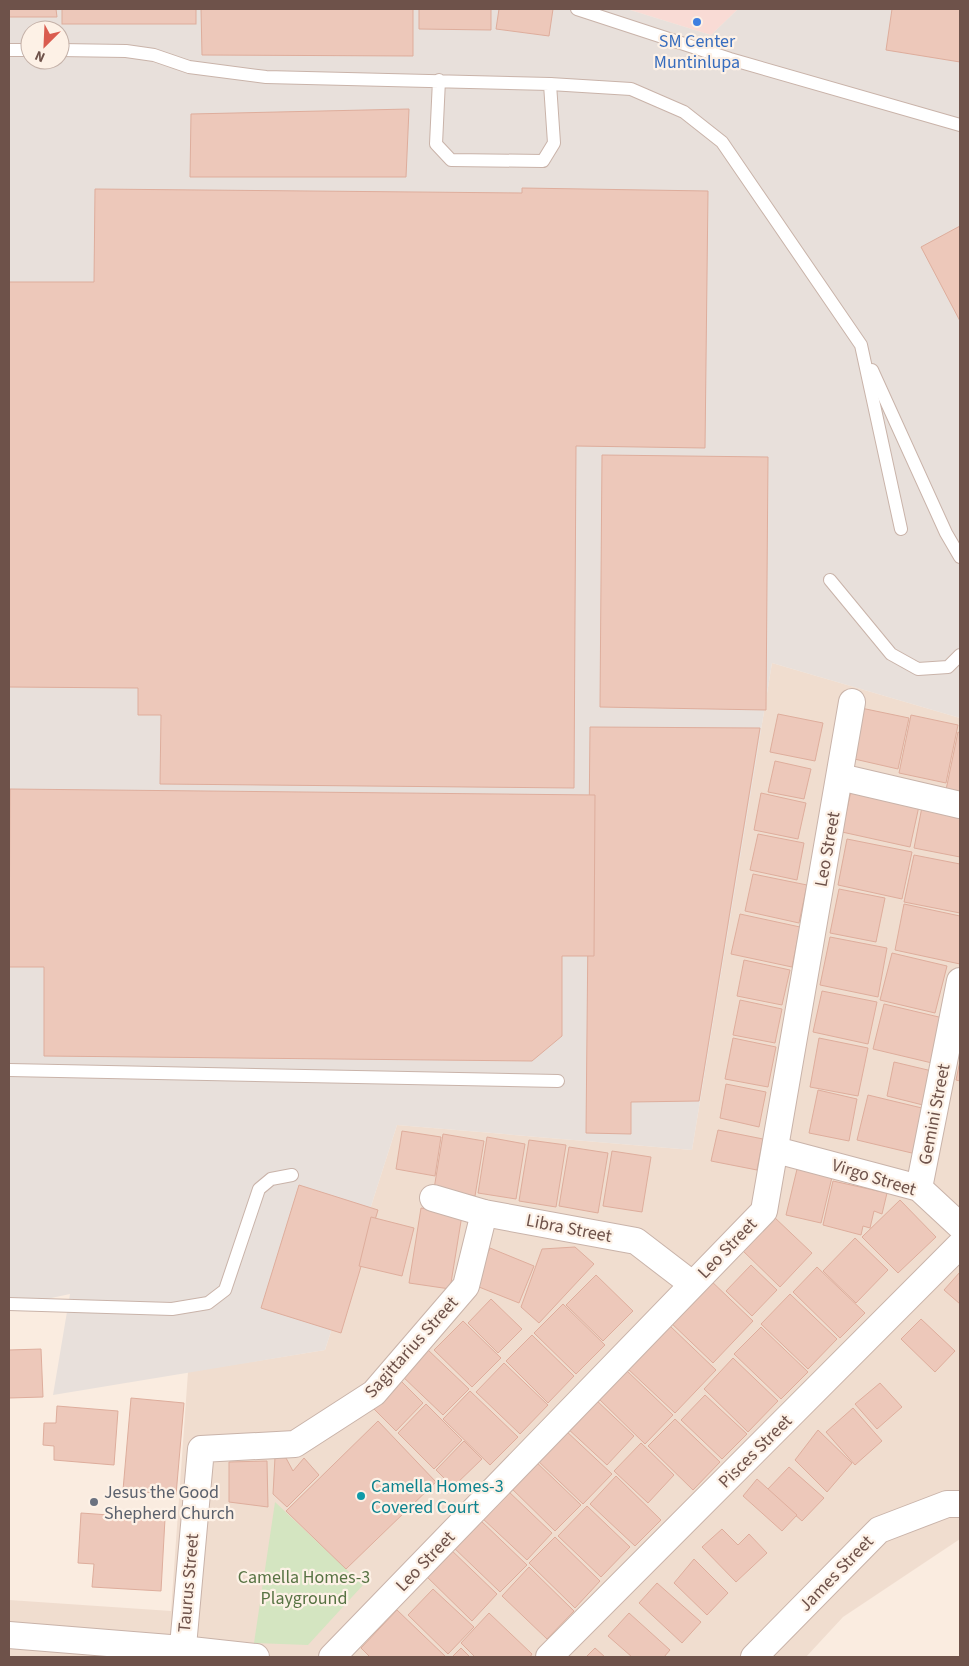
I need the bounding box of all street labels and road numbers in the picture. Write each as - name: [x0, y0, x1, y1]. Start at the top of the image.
- street label: Leo Street: [809, 810, 846, 889]
- street label: Gemini Street: [912, 1061, 957, 1167]
- street label: Virgo Street: [829, 1153, 919, 1202]
- street label: Libra Street: [524, 1208, 614, 1249]
- street label: Leo Street: [692, 1212, 763, 1284]
- street label: Sagittarius Street: [359, 1291, 464, 1404]
- street label: Pisces Street: [713, 1409, 798, 1494]
- street label: Leo Street: [390, 1525, 461, 1597]
- street label: James Street: [793, 1529, 879, 1617]
- street label: Taurus Street: [172, 1532, 205, 1634]

